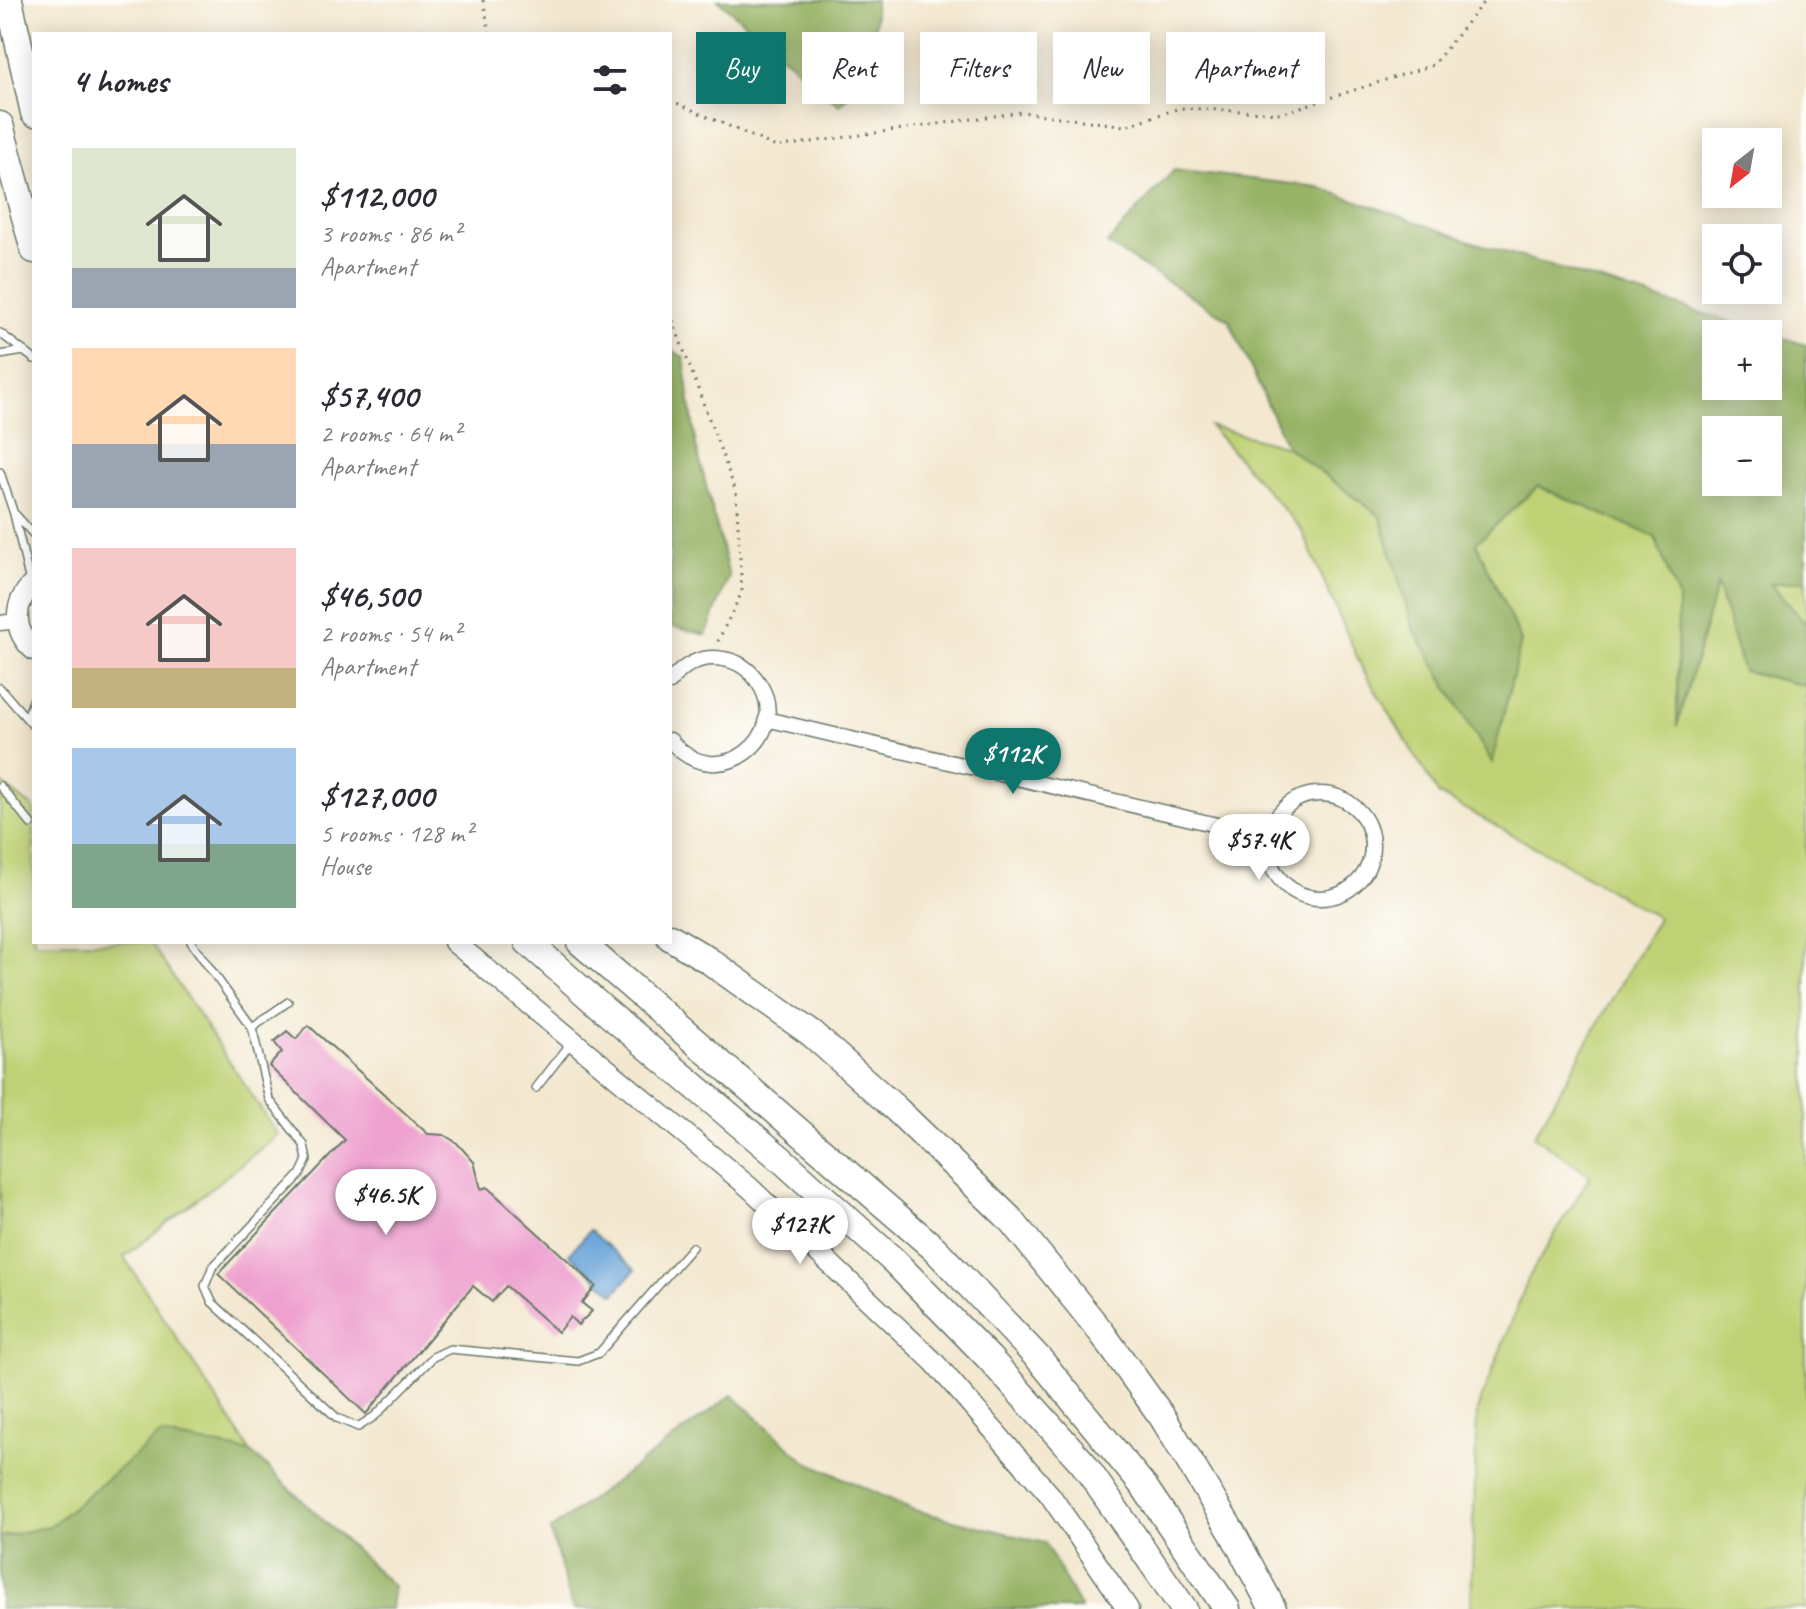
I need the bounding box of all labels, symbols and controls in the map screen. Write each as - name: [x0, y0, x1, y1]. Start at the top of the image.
- chip: Buy: [696, 32, 786, 104]
- chip: Rent: [802, 32, 904, 104]
- chip: Filters: [920, 32, 1037, 104]
- chip: New: [1053, 32, 1150, 104]
- chip: Apartment: [1166, 32, 1325, 104]
- icon: filters: [588, 58, 632, 102]
- text: 4 homes: [72, 59, 168, 102]
- north arrow: [1702, 128, 1782, 208]
- map controls: [1702, 128, 1782, 496]
- text: $112,000: [320, 174, 434, 217]
- icon: home: [136, 180, 232, 276]
- text: 3 rooms · 86 m²: [320, 217, 461, 250]
- button: locate: [1702, 224, 1782, 304]
- text: Apartment: [320, 250, 416, 283]
- button: +: [1702, 320, 1782, 400]
- text: $57,400: [320, 374, 418, 417]
- icon: home: [136, 380, 232, 476]
- button: −: [1702, 416, 1782, 496]
- text: 2 rooms · 64 m²: [320, 417, 461, 450]
- text: Apartment: [320, 450, 416, 483]
- text: $46,500: [320, 574, 419, 617]
- icon: home: [136, 580, 232, 676]
- text: 2 rooms · 54 m²: [320, 617, 461, 650]
- text: Apartment: [320, 650, 416, 683]
- pin: $112K: [957, 728, 1069, 796]
- text: $112K: [983, 737, 1043, 770]
- text: $127,000: [320, 774, 434, 817]
- icon: home: [136, 780, 232, 876]
- pin: $57.4K: [1194, 814, 1324, 882]
- text: 5 rooms · 128 m²: [320, 817, 472, 850]
- text: $57.4K: [1227, 823, 1291, 856]
- text: House: [320, 850, 371, 883]
- pin: $46.5K: [321, 1169, 451, 1237]
- text: $46.5K: [353, 1178, 419, 1211]
- pin: $127K: [744, 1198, 856, 1266]
- text: $127K: [770, 1207, 830, 1240]

